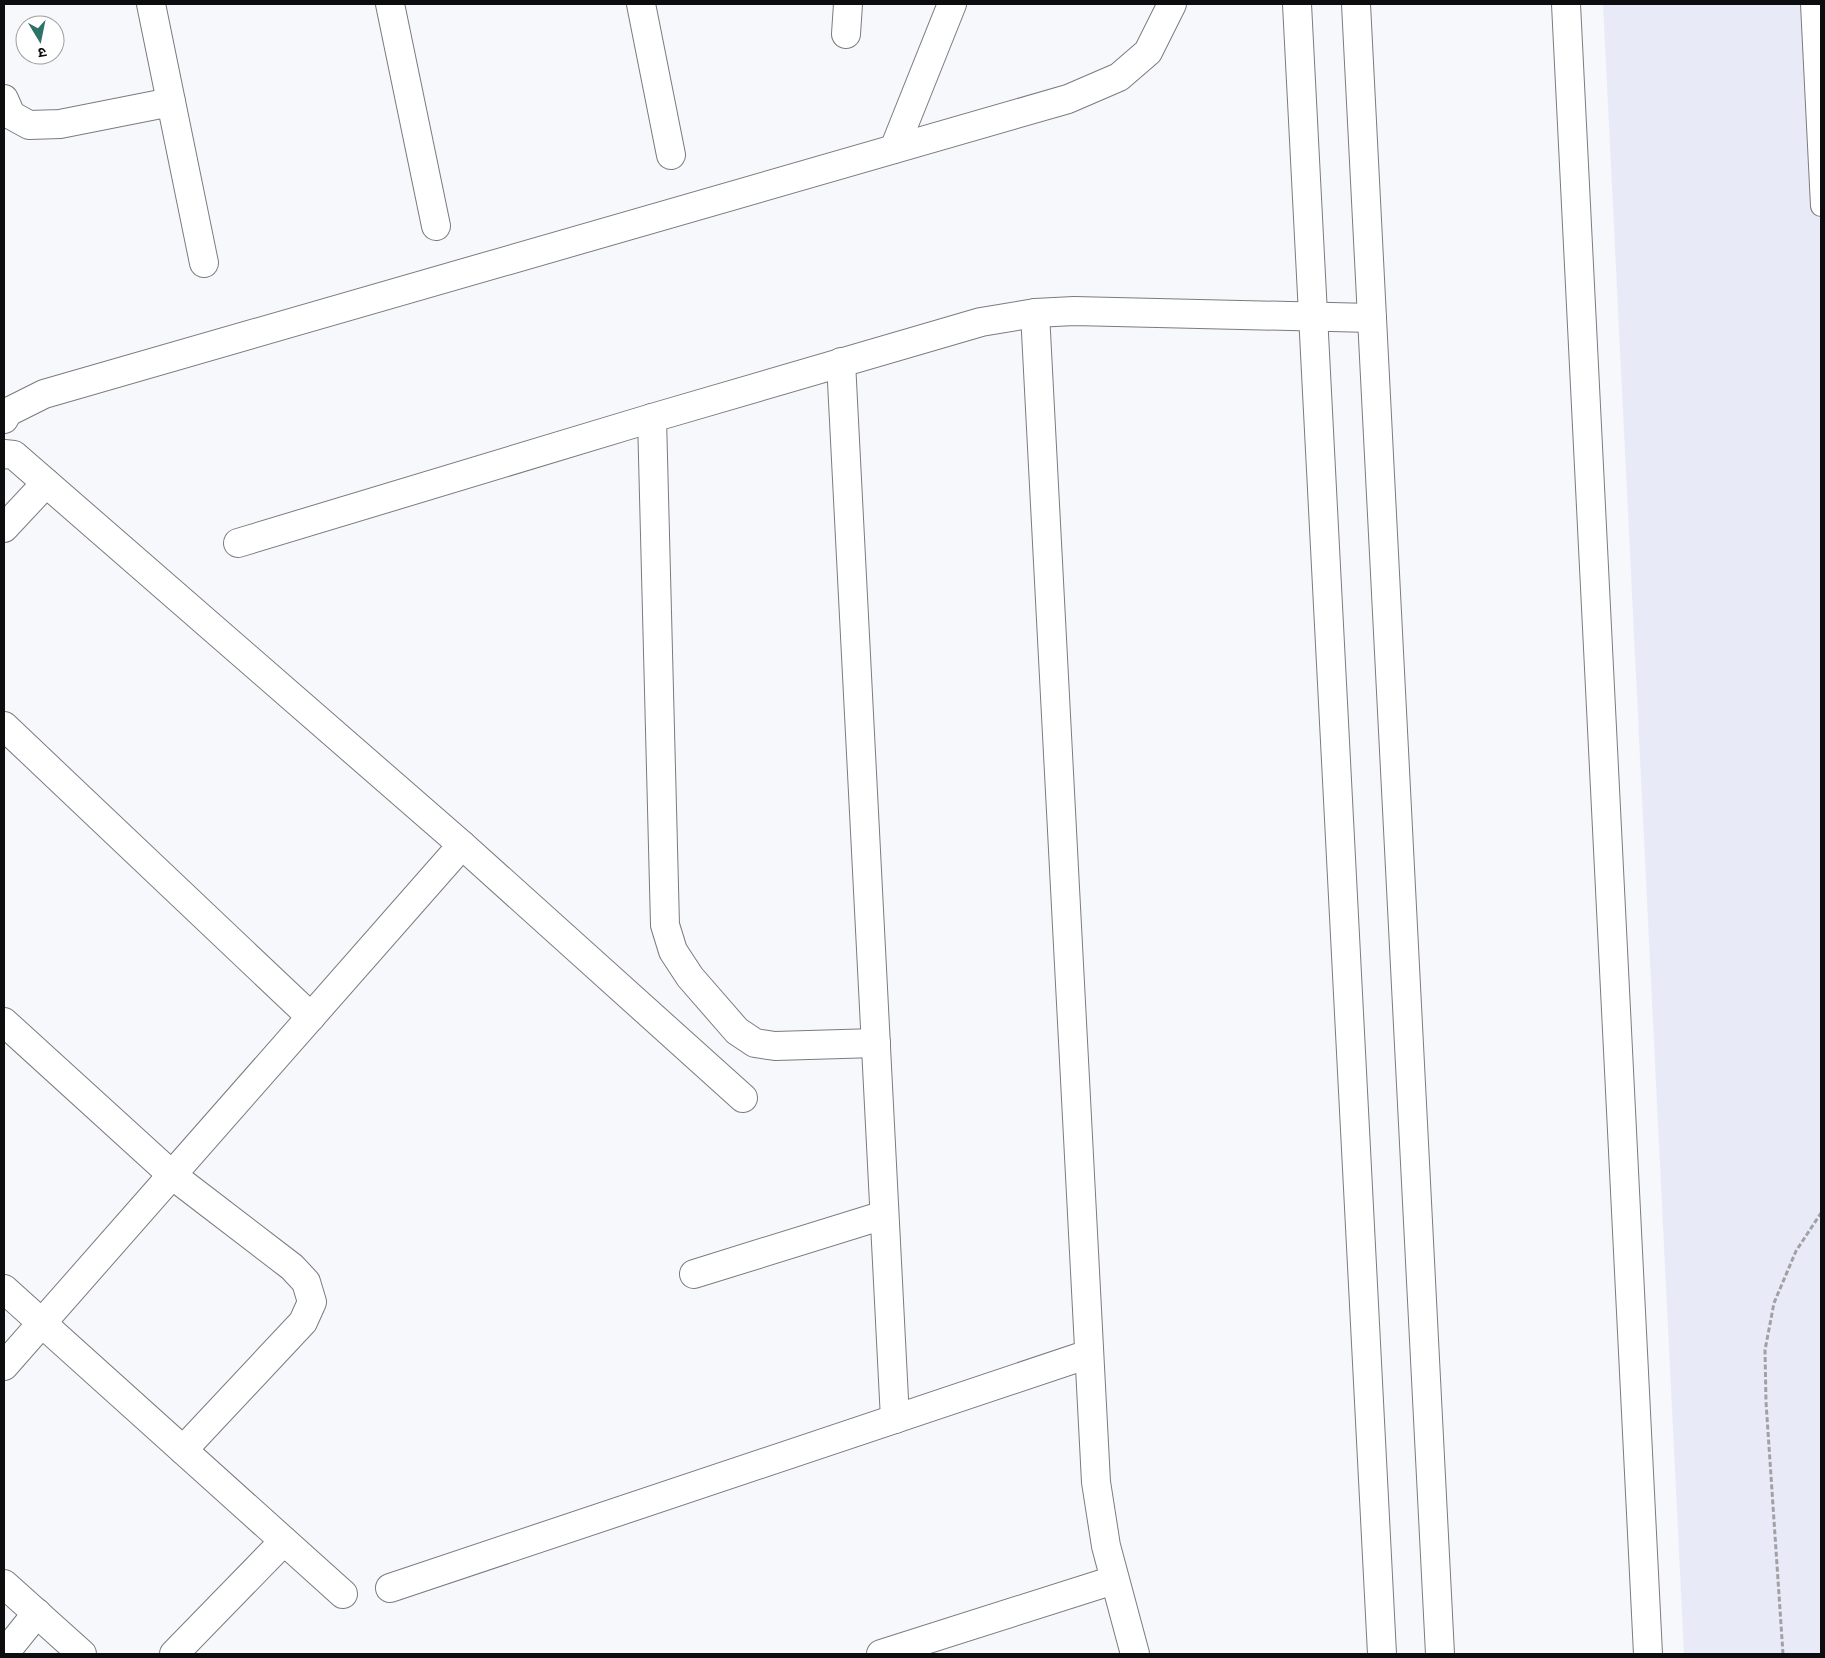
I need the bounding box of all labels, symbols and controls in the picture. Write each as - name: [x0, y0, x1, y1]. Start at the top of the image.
- north arrow: [15, 15, 65, 65]
- text: उ: [36, 44, 48, 63]

